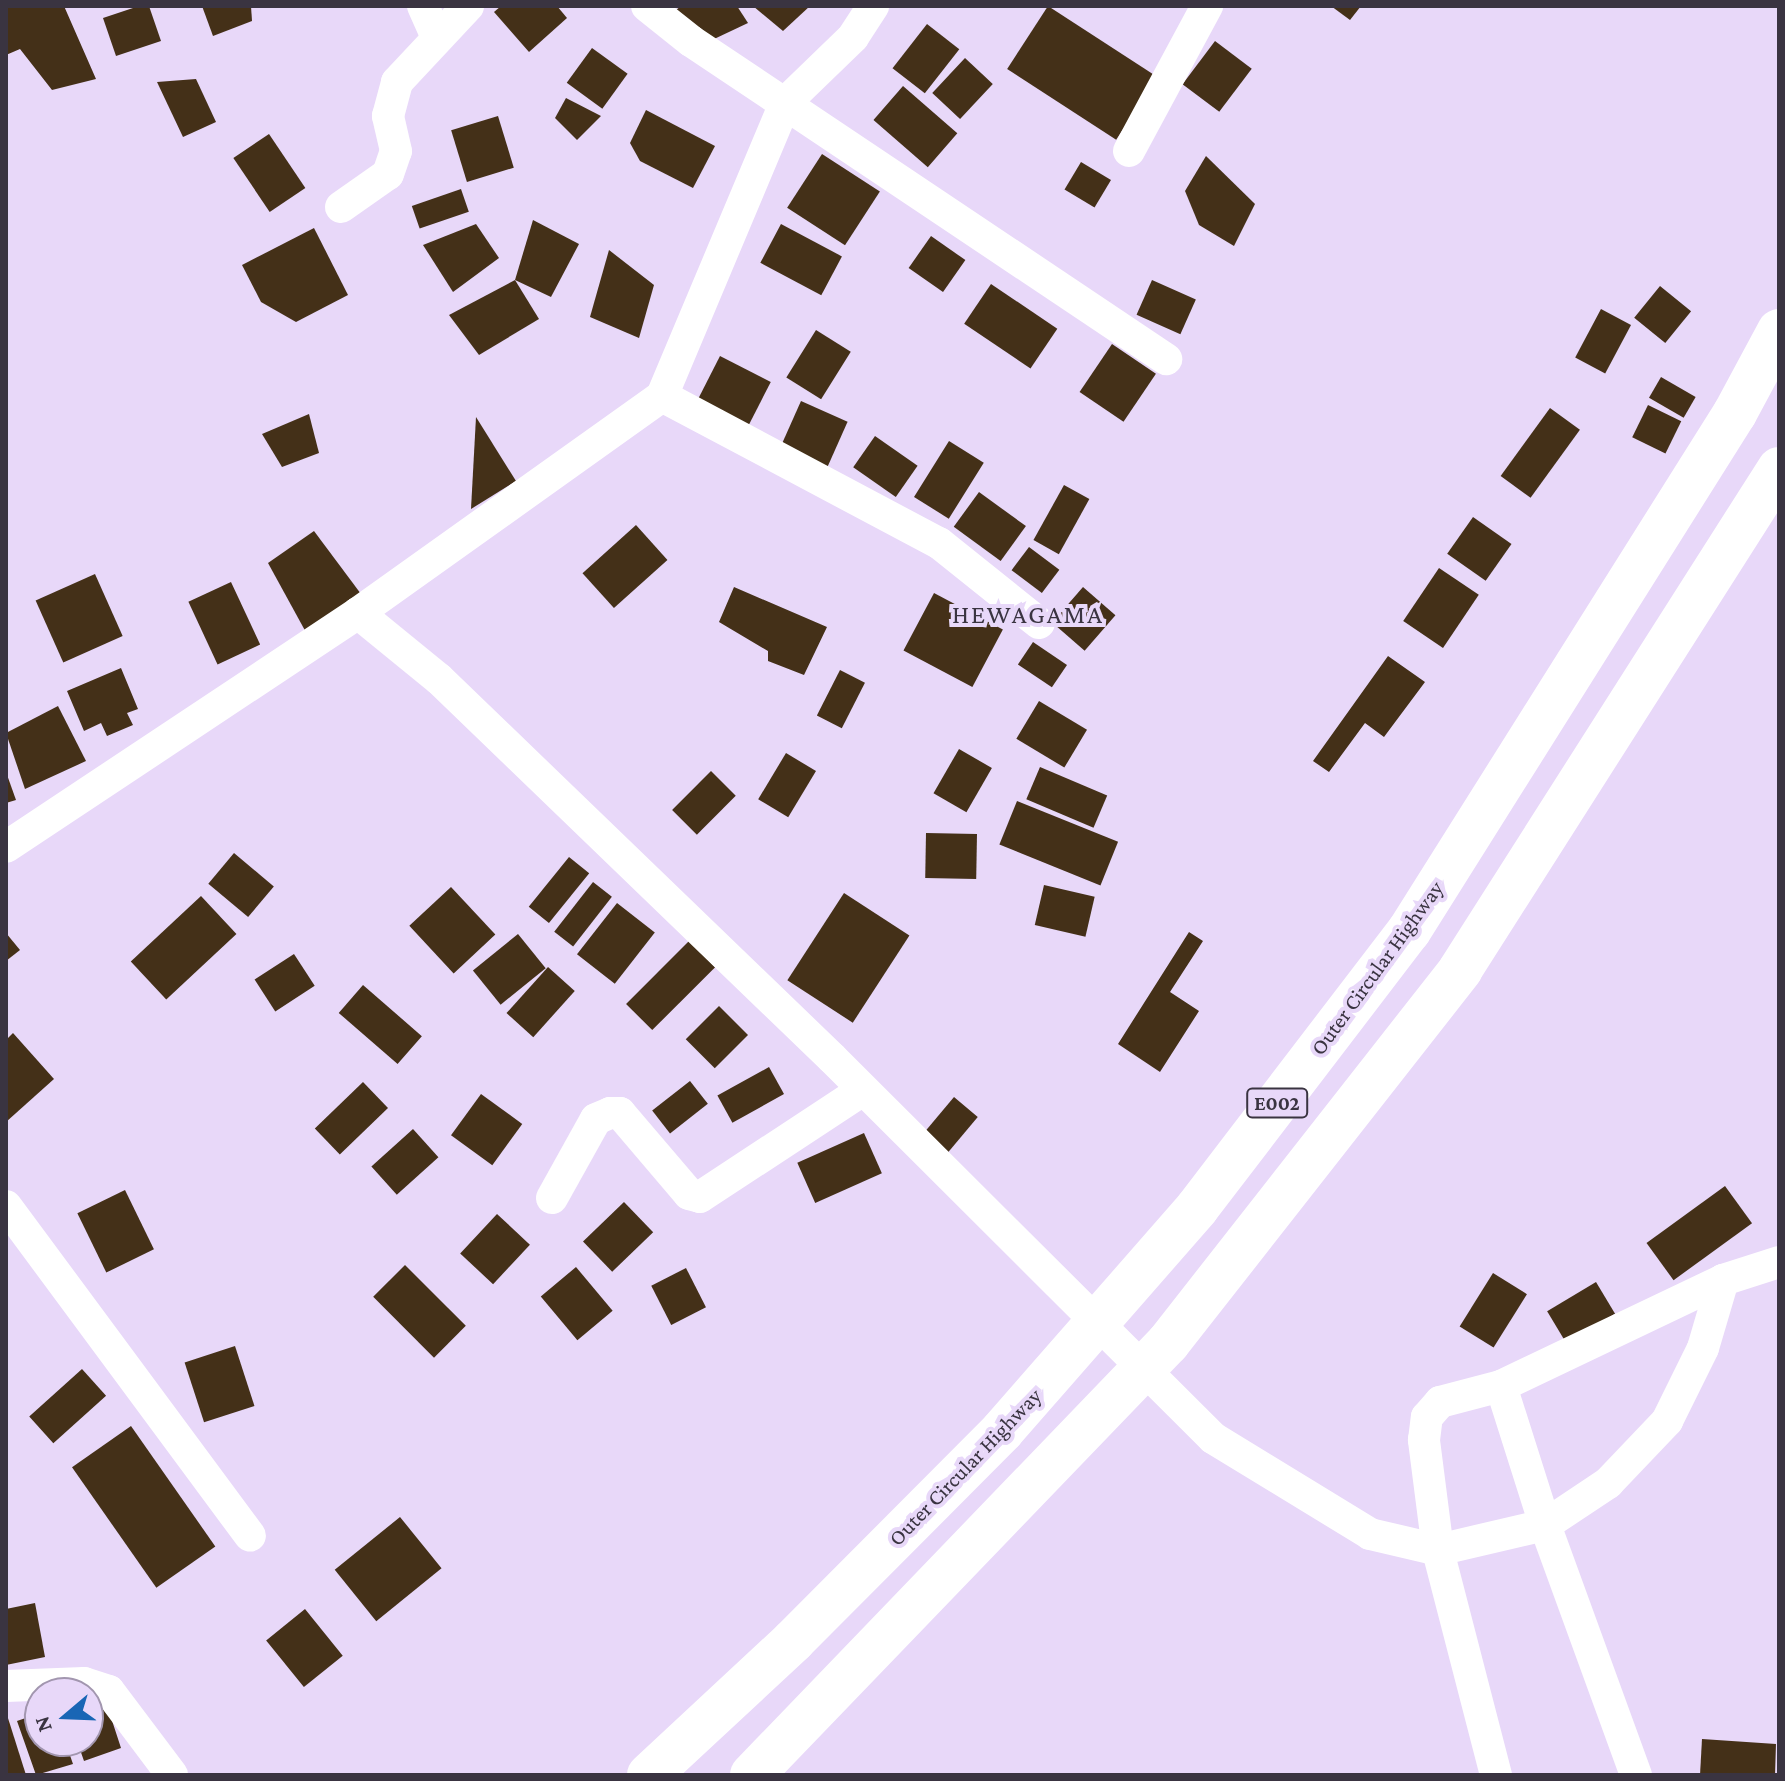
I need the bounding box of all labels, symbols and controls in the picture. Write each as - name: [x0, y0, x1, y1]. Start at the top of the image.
- district label: HEWAGAMA: [952, 599, 1104, 631]
- street label: Outer Circular Highway: [1305, 876, 1449, 1060]
- road number: E002: [1245, 1087, 1309, 1119]
- street label: Outer Circular Highway: [883, 1383, 1047, 1551]
- north arrow: [24, 1677, 104, 1757]
- text: N: [28, 1713, 57, 1735]

